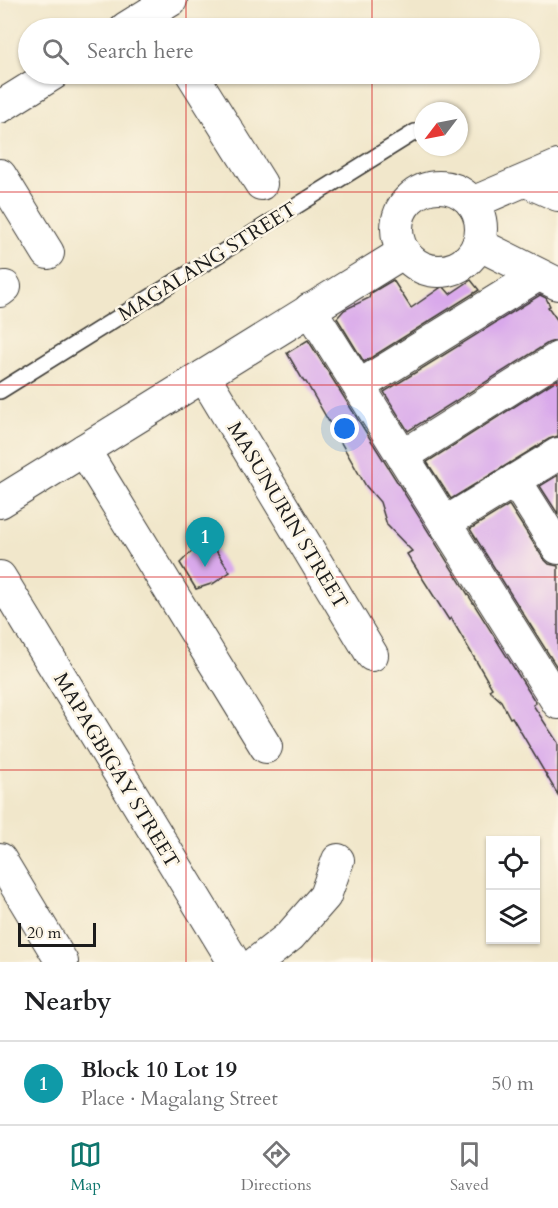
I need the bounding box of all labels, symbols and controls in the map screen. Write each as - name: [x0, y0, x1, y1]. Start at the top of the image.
- search box: [18, 18, 540, 84]
- icon: search: [39, 35, 72, 68]
- text: Search here: [87, 36, 194, 66]
- north arrow: [414, 102, 468, 156]
- street label: MAGALANG STREET: [113, 195, 302, 327]
- your location: [330, 414, 359, 443]
- street label: MASUNURIN STREET: [221, 417, 354, 614]
- pin: 1: [186, 518, 224, 567]
- street label: MAPAGBIGAY STREET: [47, 667, 186, 873]
- map controls: [486, 836, 540, 944]
- button: locate: [486, 836, 540, 890]
- button: layers: [486, 890, 540, 944]
- scale bar: [18, 920, 96, 948]
- text: 20 m: [27, 922, 61, 944]
- text: Nearby: [24, 984, 112, 1019]
- text: Block 10 Lot 19: [81, 1055, 237, 1085]
- text: 1: [38, 1070, 49, 1097]
- text: 50 m: [491, 1070, 534, 1097]
- text: Place · Magalang Street: [81, 1085, 278, 1112]
- tab: Map: [69, 1138, 102, 1196]
- tab: Directions: [241, 1138, 311, 1196]
- tab: Saved: [450, 1138, 489, 1196]

